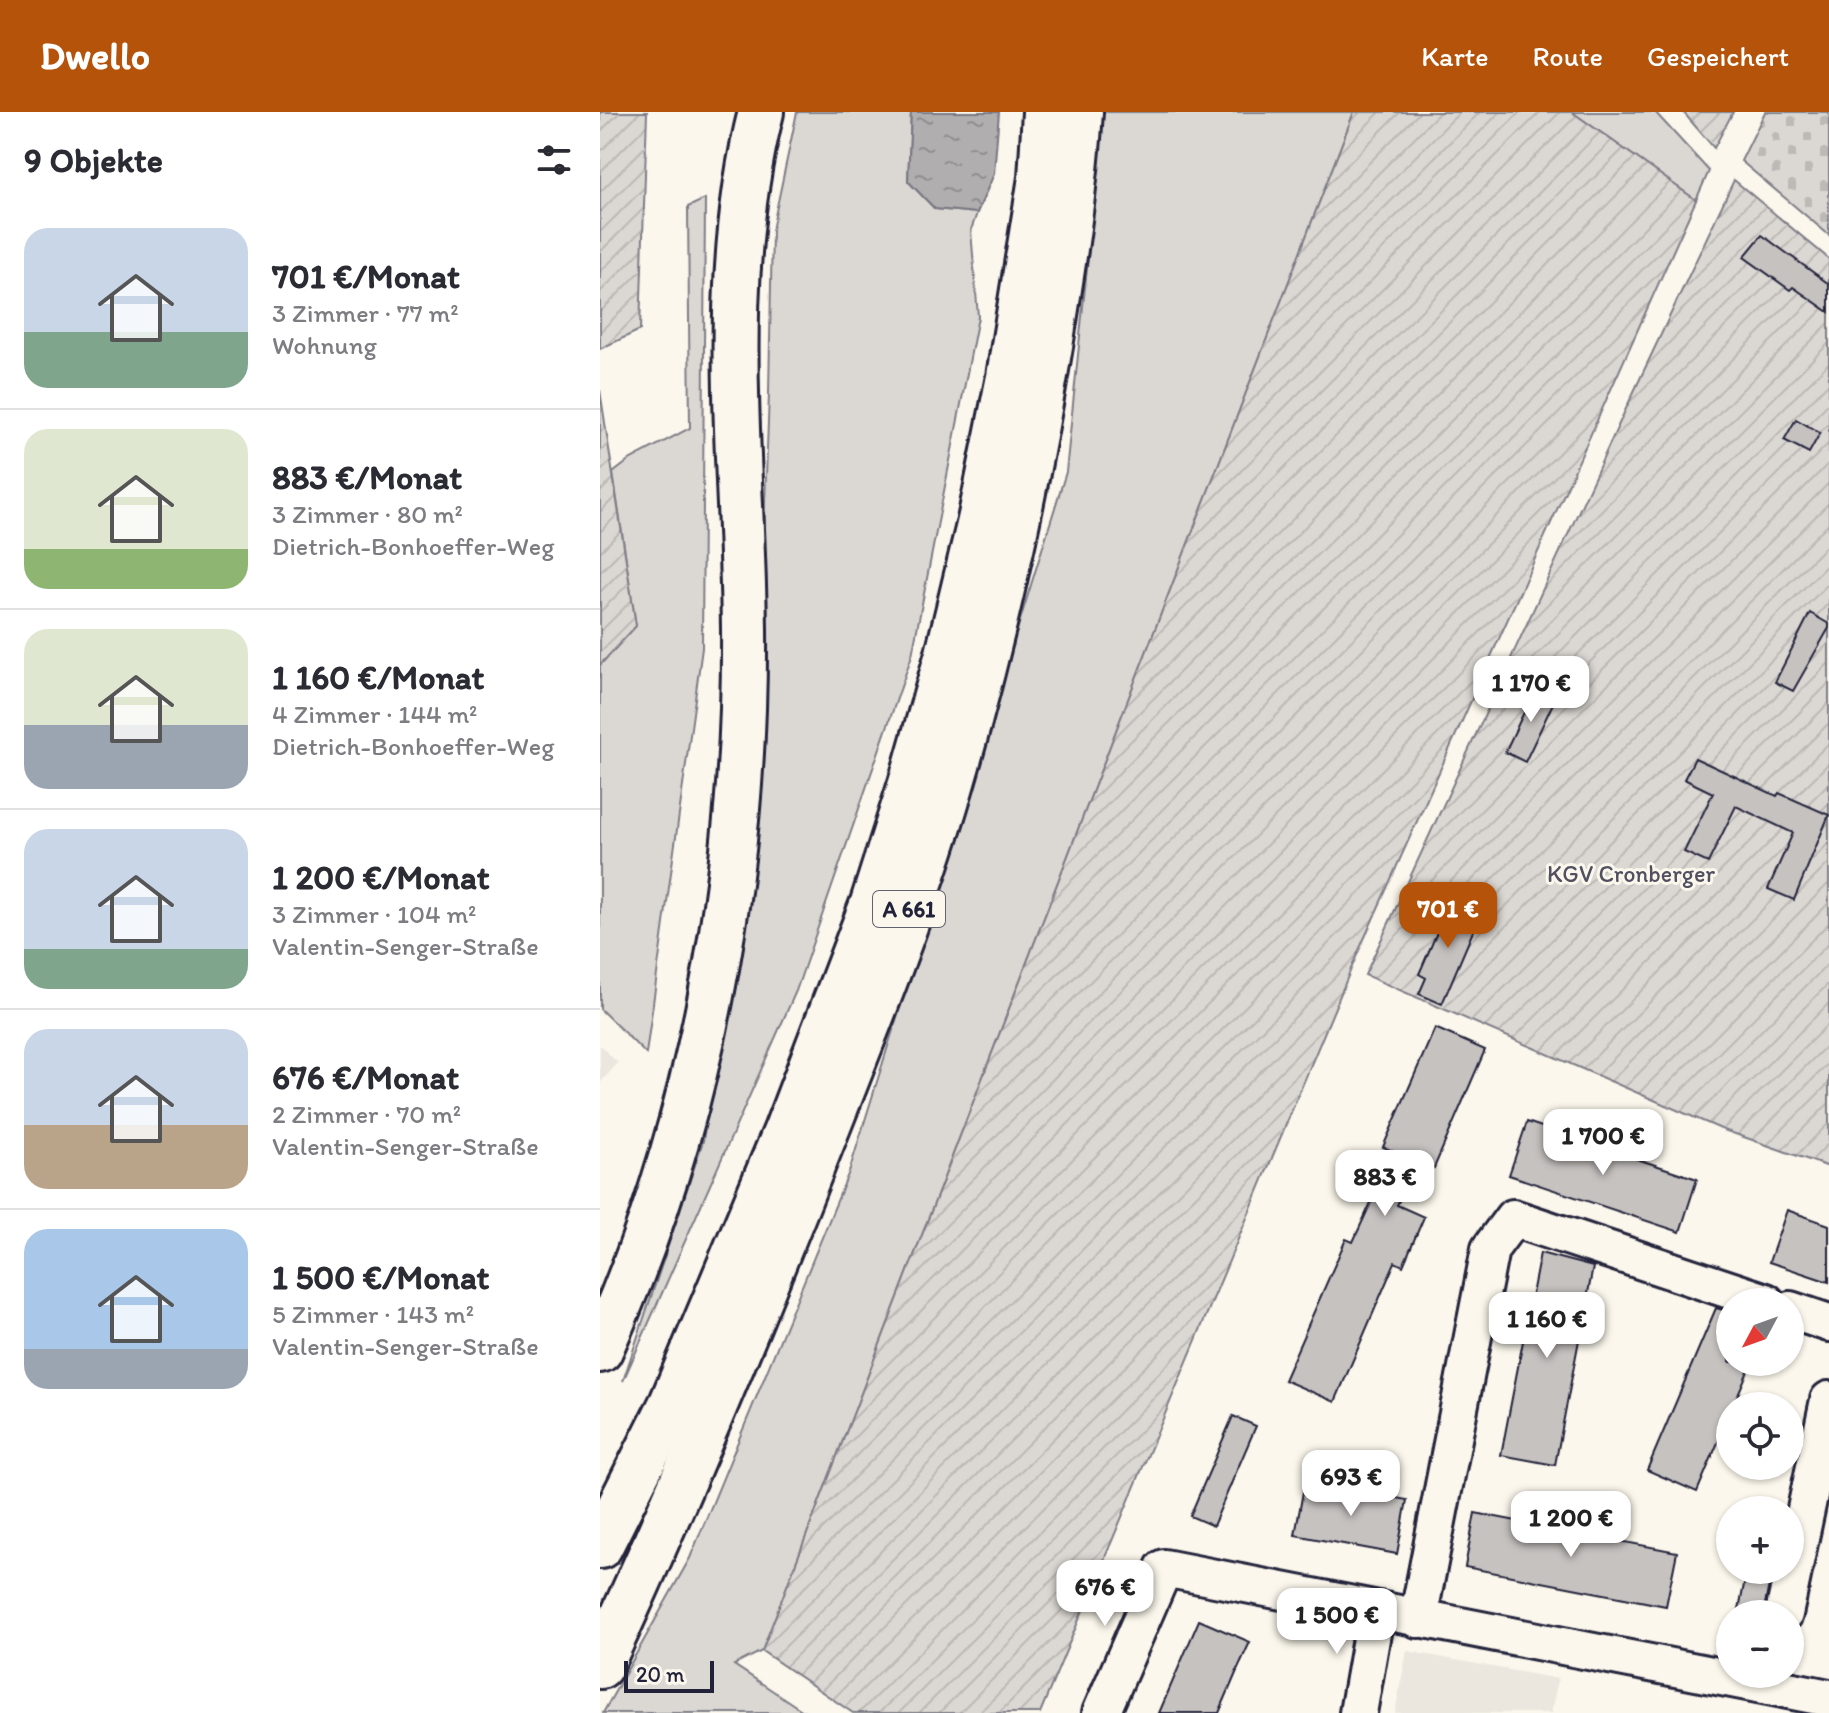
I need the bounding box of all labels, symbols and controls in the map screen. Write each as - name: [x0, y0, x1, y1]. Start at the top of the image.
- text: Dwello: [40, 33, 150, 79]
- text: Karte: [1421, 39, 1489, 73]
- text: Route: [1533, 39, 1603, 73]
- text: Gespeichert: [1647, 39, 1789, 73]
- icon: filters: [532, 138, 576, 182]
- text: 9 Objekte: [24, 140, 163, 181]
- text: 701 €/Monat: [272, 256, 460, 297]
- icon: home: [88, 260, 184, 356]
- text: 3 Zimmer · 77 m²: [272, 297, 459, 329]
- text: Wohnung: [272, 329, 377, 361]
- text: 883 €/Monat: [272, 457, 462, 498]
- icon: home: [88, 461, 184, 557]
- text: 3 Zimmer · 80 m²: [272, 498, 463, 530]
- text: Dietrich-Bonhoeffer-Weg: [272, 530, 554, 562]
- pin: 1 170 €: [1457, 656, 1605, 724]
- text: 1 160 €/Monat: [272, 657, 484, 698]
- icon: home: [88, 661, 184, 757]
- text: 1 170 €: [1491, 666, 1571, 698]
- text: 4 Zimmer · 144 m²: [272, 698, 477, 730]
- text: Dietrich-Bonhoeffer-Weg: [272, 730, 554, 762]
- text: 1 200 €/Monat: [272, 857, 489, 898]
- park label: KGV Cronberger: [1547, 859, 1715, 888]
- icon: home: [88, 861, 184, 957]
- pin: 701 €: [1392, 882, 1504, 950]
- road number: A 661: [873, 891, 945, 927]
- text: 701 €: [1417, 892, 1479, 924]
- text: 3 Zimmer · 104 m²: [272, 898, 476, 930]
- text: Valentin-Senger-Straße: [272, 930, 539, 962]
- text: 676 €/Monat: [272, 1057, 459, 1098]
- icon: home: [88, 1061, 184, 1157]
- text: 2 Zimmer · 70 m²: [272, 1098, 461, 1130]
- pin: 1 700 €: [1529, 1109, 1677, 1177]
- text: 1 700 €: [1561, 1119, 1645, 1151]
- text: Valentin-Senger-Straße: [272, 1130, 539, 1162]
- pin: 883 €: [1329, 1150, 1441, 1218]
- text: 883 €: [1353, 1160, 1417, 1192]
- text: 1 500 €/Monat: [272, 1257, 489, 1298]
- icon: home: [88, 1261, 184, 1357]
- north arrow: [1716, 1288, 1804, 1376]
- map controls: [1716, 1288, 1804, 1688]
- pin: 1 160 €: [1473, 1292, 1621, 1360]
- text: 5 Zimmer · 143 m²: [272, 1298, 474, 1330]
- text: 1 160 €: [1507, 1302, 1587, 1334]
- text: Valentin-Senger-Straße: [272, 1330, 539, 1362]
- button: locate: [1716, 1392, 1804, 1480]
- pin: 693 €: [1295, 1450, 1407, 1518]
- text: 693 €: [1320, 1460, 1382, 1492]
- pin: 1 200 €: [1497, 1491, 1645, 1559]
- button: +: [1716, 1496, 1804, 1584]
- text: 1 200 €: [1529, 1501, 1613, 1533]
- pin: 676 €: [1049, 1560, 1161, 1628]
- text: 676 €: [1074, 1570, 1136, 1602]
- pin: 1 500 €: [1263, 1588, 1411, 1656]
- text: 1 500 €: [1295, 1598, 1379, 1630]
- button: −: [1716, 1600, 1804, 1688]
- scale bar: [624, 1657, 714, 1693]
- text: 20 m: [636, 1661, 685, 1688]

